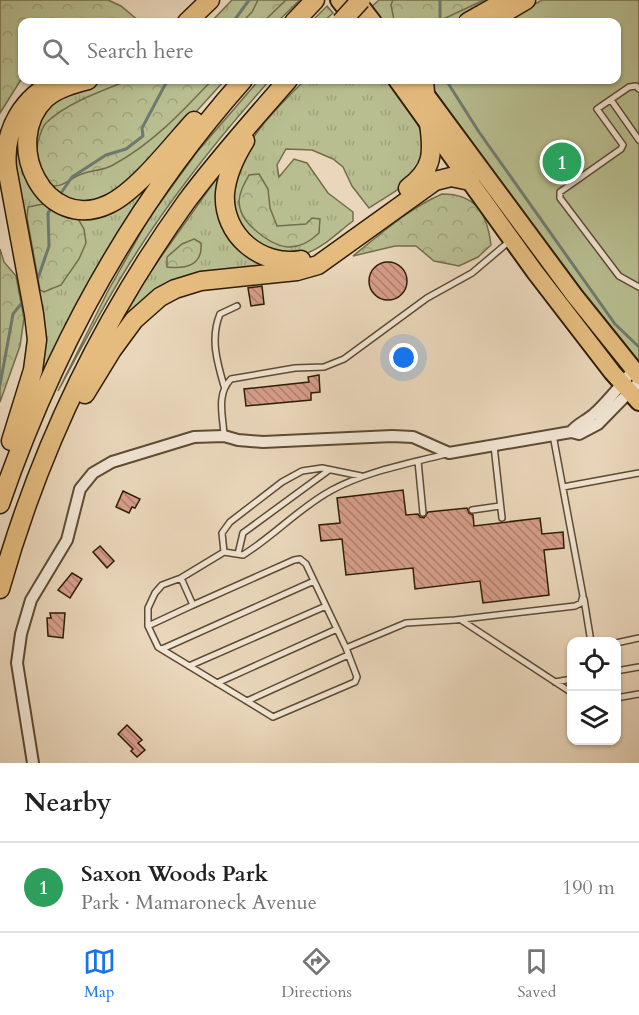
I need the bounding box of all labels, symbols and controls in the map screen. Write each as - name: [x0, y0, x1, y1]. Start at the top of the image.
- search box: [18, 18, 621, 84]
- icon: search: [39, 35, 72, 68]
- text: Search here: [87, 36, 194, 66]
- pin: 1: [542, 140, 582, 184]
- your location: [389, 343, 418, 372]
- map controls: [567, 637, 621, 745]
- button: locate: [567, 637, 621, 691]
- button: layers: [567, 691, 621, 745]
- text: Nearby: [24, 785, 112, 820]
- text: Saxon Woods Park: [81, 859, 268, 889]
- text: 1: [38, 874, 49, 901]
- text: 190 m: [562, 874, 615, 901]
- text: Park · Mamaroneck Avenue: [81, 889, 317, 916]
- tab: Map: [83, 945, 116, 1003]
- tab: Directions: [281, 945, 352, 1003]
- tab: Saved: [517, 945, 556, 1003]

